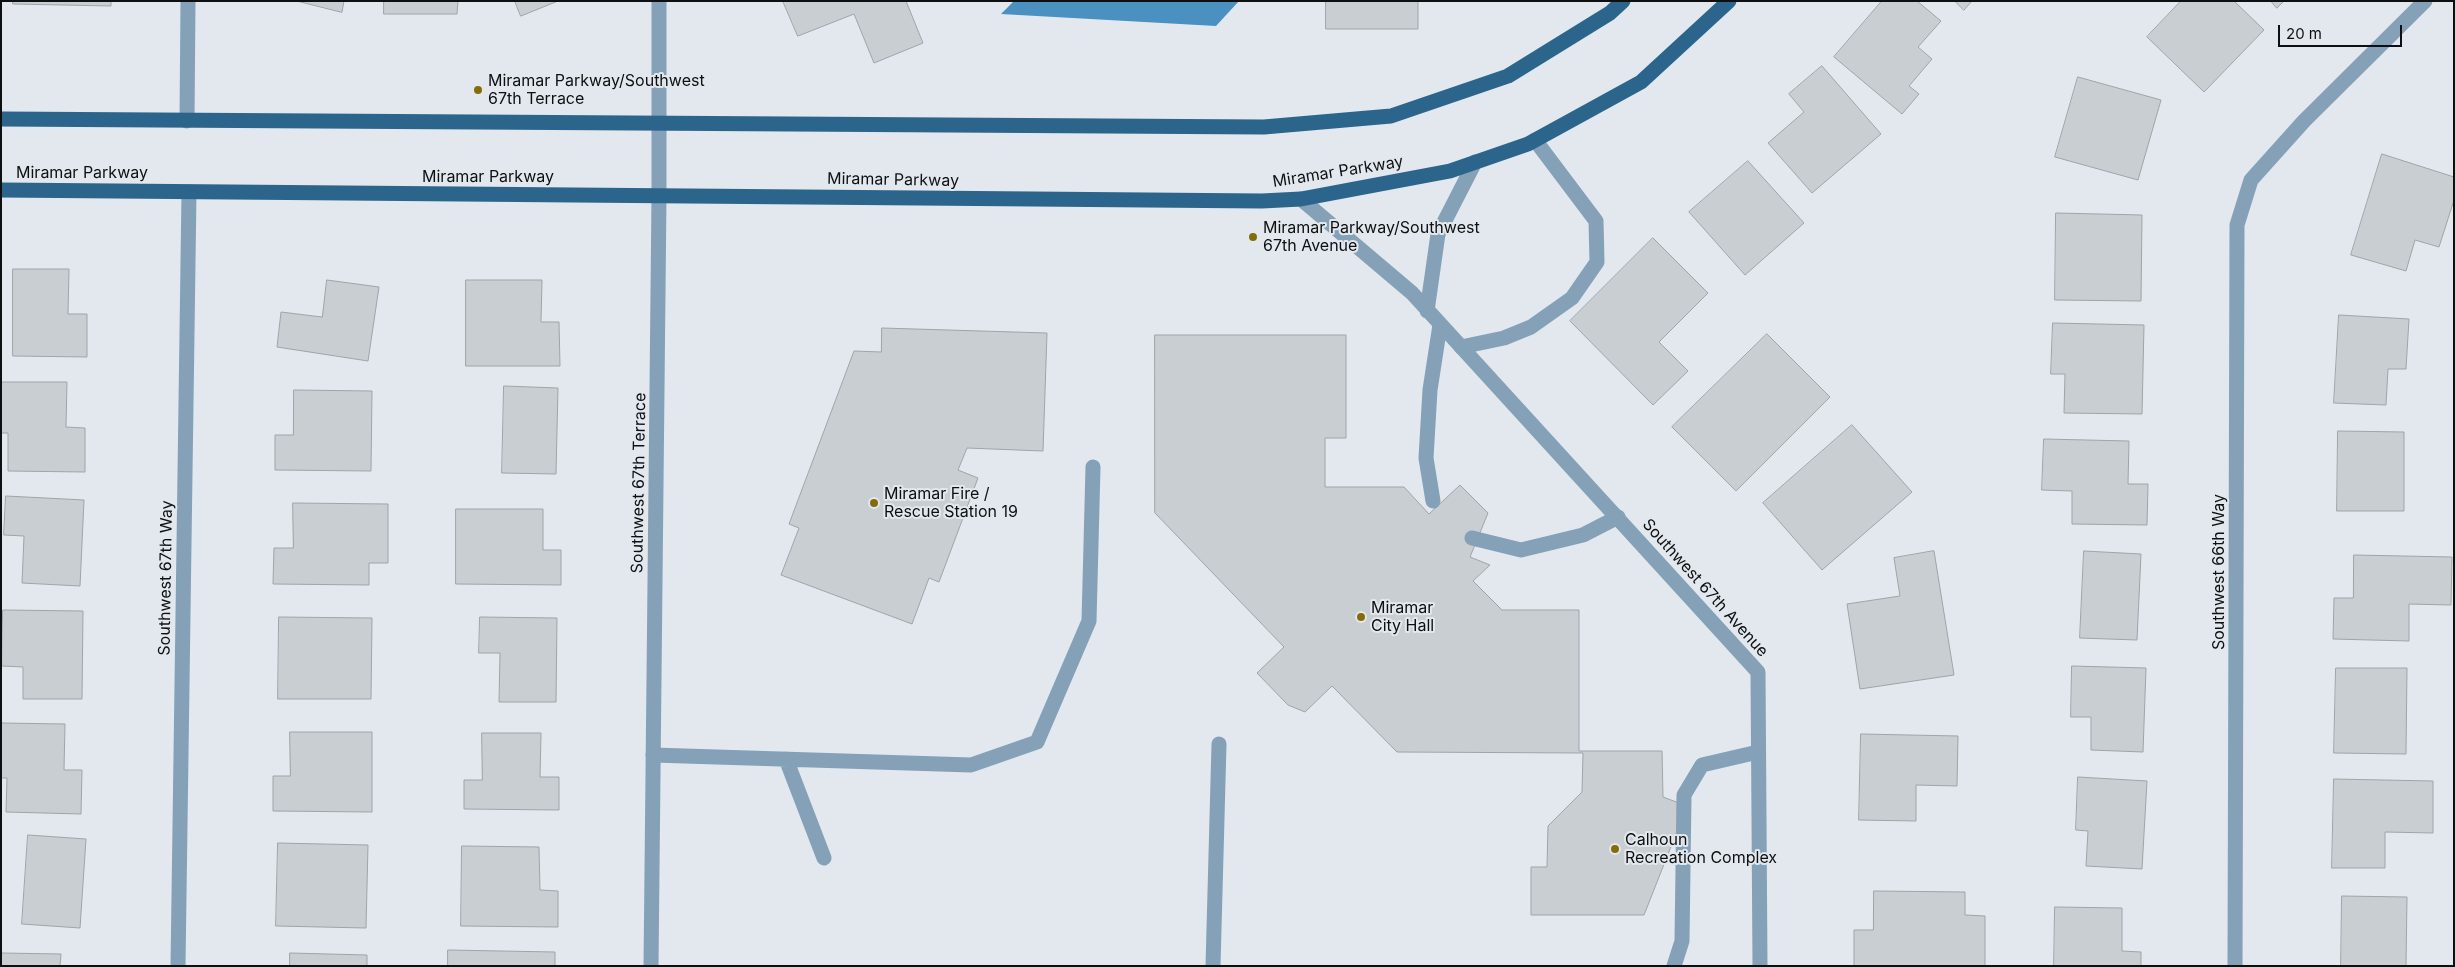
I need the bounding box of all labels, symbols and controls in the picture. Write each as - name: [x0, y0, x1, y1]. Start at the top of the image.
- scale bar: [2280, 15, 2404, 47]
- text: 20 m: [2286, 24, 2322, 43]
- place label: Miramar Parkway/Southwest 67th Terrace: [488, 71, 705, 109]
- marker: Miramar Parkway/Southwest 67th Terrace: [472, 84, 484, 96]
- street label: Miramar Parkway: [1271, 152, 1405, 192]
- street label: Miramar Parkway: [16, 163, 148, 183]
- street label: Miramar Parkway: [422, 167, 554, 187]
- street label: Miramar Parkway: [827, 169, 959, 191]
- place label: Miramar Parkway/Southwest 67th Avenue: [1263, 218, 1480, 256]
- marker: Miramar Parkway/Southwest 67th Avenue: [1247, 231, 1259, 243]
- street label: Southwest 67th Terrace: [628, 393, 650, 573]
- place label: Miramar Fire / Rescue Station 19: [884, 484, 1018, 522]
- street label: Southwest 66th Way: [2209, 494, 2229, 650]
- marker: Miramar Fire / Rescue Station 19: [868, 497, 880, 509]
- street label: Southwest 67th Way: [155, 500, 177, 656]
- street label: Southwest 67th Avenue: [1638, 515, 1772, 661]
- place label: Miramar City Hall: [1371, 598, 1434, 636]
- marker: Miramar City Hall: [1355, 611, 1367, 623]
- place label: Calhoun Recreation Complex: [1625, 830, 1777, 868]
- marker: Calhoun Recreation Complex: [1609, 843, 1621, 855]

